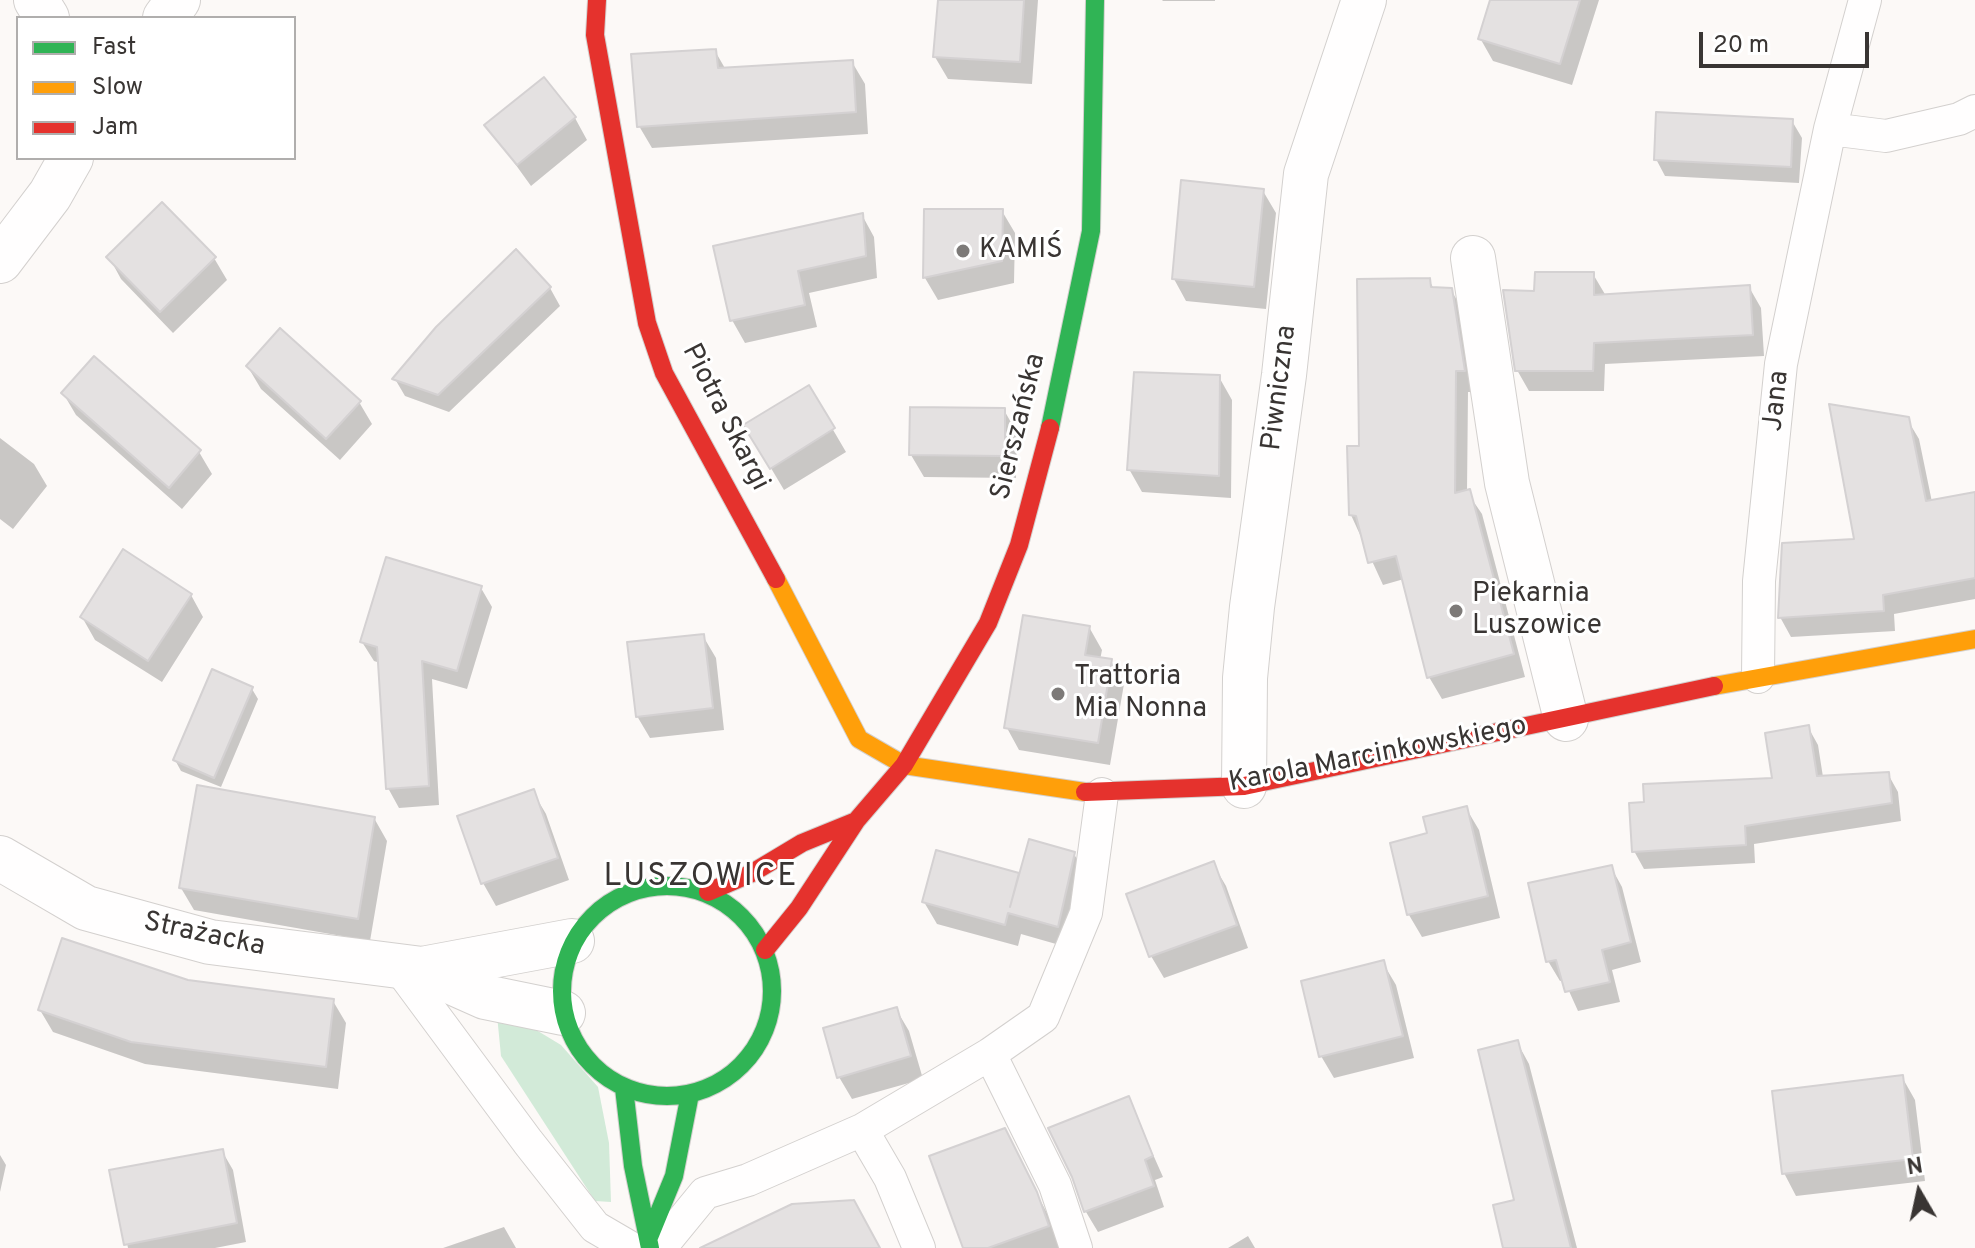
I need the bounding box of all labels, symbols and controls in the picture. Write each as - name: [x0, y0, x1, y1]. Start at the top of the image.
- legend: [16, 16, 296, 160]
- scale bar: [1703, 16, 1873, 66]
- text: 20 m: [1713, 31, 1769, 61]
- text: Fast: [92, 33, 136, 63]
- text: Slow: [92, 73, 143, 103]
- text: Jam: [92, 113, 138, 143]
- place label: KAMIŚ: [979, 234, 1063, 268]
- marker: KAMIŚ: [954, 242, 972, 260]
- street label: Piwniczna: [1257, 323, 1305, 453]
- street label: Piotra Skargi: [673, 339, 775, 497]
- street label: Sierszańska: [986, 350, 1054, 504]
- street label: Jana: [1758, 369, 1798, 433]
- place label: Piekarnia Luszowice: [1472, 578, 1602, 644]
- marker: Piekarnia Luszowice: [1447, 602, 1465, 620]
- place label: Trattoria Mia Nonna: [1074, 661, 1207, 727]
- marker: Trattoria Mia Nonna: [1049, 685, 1067, 703]
- street label: Karola Marcinkowskiego: [1226, 711, 1530, 801]
- district label: LUSZOWICE: [604, 860, 798, 898]
- street label: Strażacka: [140, 907, 268, 965]
- north arrow: [1879, 1152, 1959, 1232]
- text: N: [1905, 1153, 1925, 1182]

